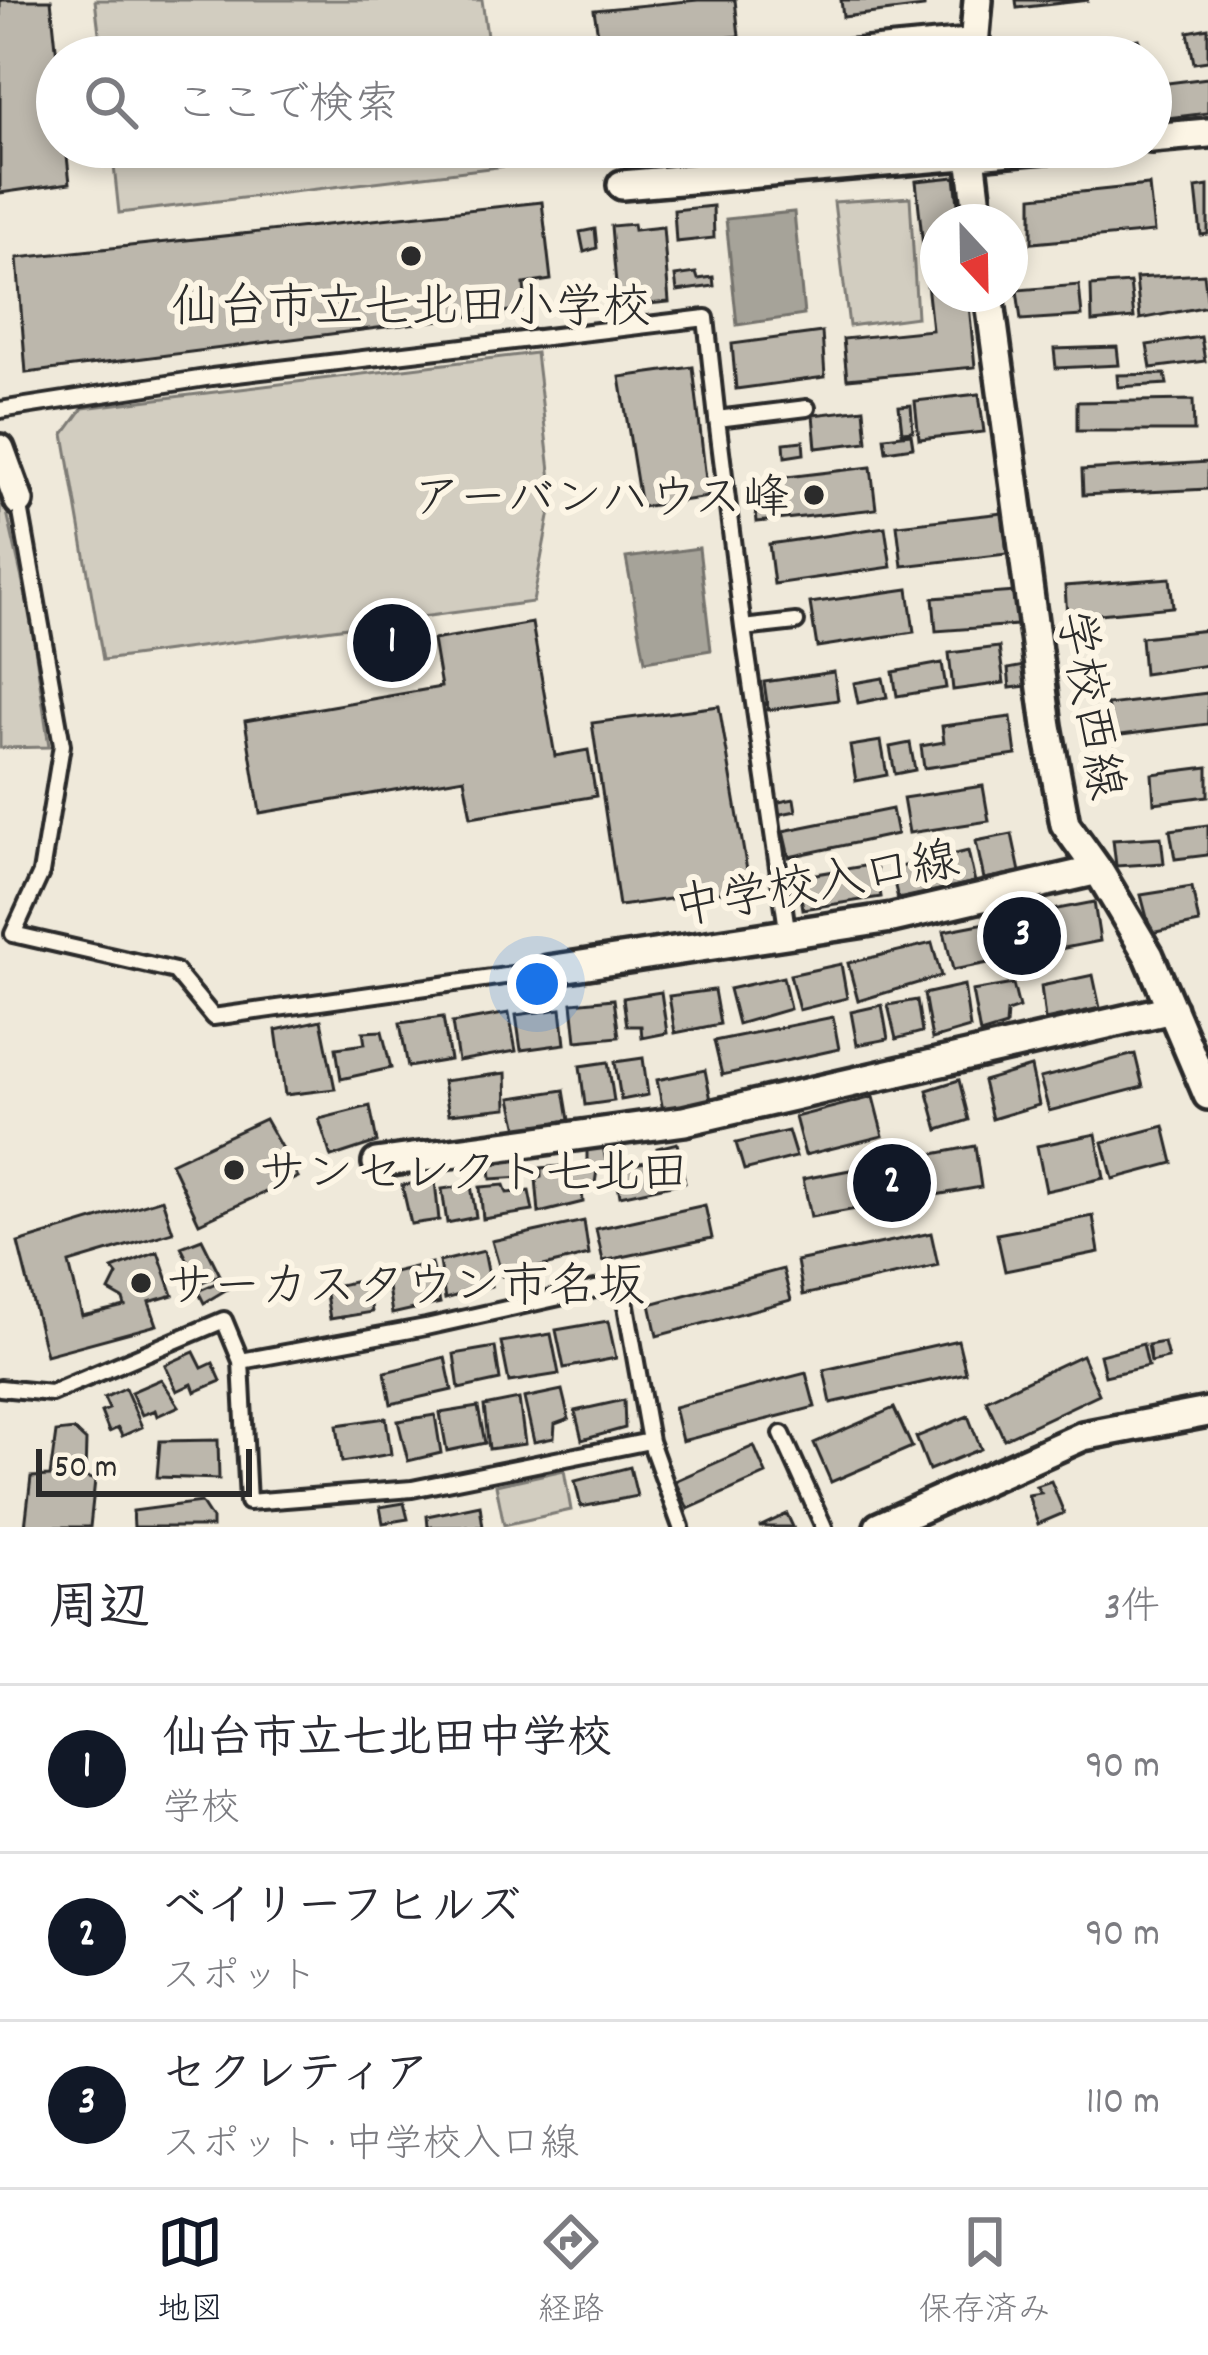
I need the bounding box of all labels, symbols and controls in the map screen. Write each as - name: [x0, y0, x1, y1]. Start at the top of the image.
- search box: [36, 36, 1172, 168]
- icon: search: [78, 69, 144, 135]
- text: ここで検索: [174, 76, 399, 140]
- north arrow: [920, 204, 1028, 312]
- marker: 仙台市立七北田小学校: [398, 243, 424, 269]
- place label: 仙台市立七北田小学校: [171, 277, 651, 346]
- place label: アーバンハウス峰: [413, 468, 790, 537]
- marker: アーバンハウス峰: [801, 482, 827, 508]
- pin: 1: [353, 598, 431, 688]
- street label: 学校西線: [1035, 605, 1136, 806]
- street label: 中学校入口線: [669, 829, 965, 947]
- pin: 3: [983, 891, 1061, 981]
- your location: [507, 954, 567, 1014]
- pin: 2: [853, 1138, 931, 1228]
- place label: サンセレクト七北田: [258, 1143, 689, 1212]
- marker: サンセレクト七北田: [221, 1157, 247, 1183]
- place label: サーカスタウン市名坂: [165, 1256, 645, 1325]
- marker: サーカスタウン市名坂: [128, 1270, 154, 1296]
- scale bar: [36, 1443, 252, 1496]
- text: 50 m: [54, 1446, 118, 1493]
- text: 周辺: [48, 1576, 150, 1648]
- text: 3件: [1104, 1583, 1160, 1638]
- text: 仙台市立七北田中学校: [162, 1710, 612, 1774]
- text: 1: [83, 1741, 91, 1796]
- text: 90 m: [1085, 1741, 1160, 1796]
- text: 学校: [162, 1784, 240, 1839]
- text: ベイリーフヒルズ: [162, 1878, 521, 1942]
- text: 2: [78, 1909, 96, 1964]
- text: 90 m: [1085, 1909, 1160, 1964]
- text: スポット: [162, 1952, 318, 2007]
- text: セクレティア: [162, 2046, 429, 2110]
- text: 3: [78, 2077, 96, 2132]
- text: 110 m: [1086, 2077, 1160, 2132]
- text: スポット · 中学校入口線: [162, 2120, 579, 2175]
- tab: 地図: [157, 2209, 223, 2336]
- tab: 経路: [538, 2209, 604, 2336]
- tab: 保存済み: [919, 2209, 1051, 2336]

